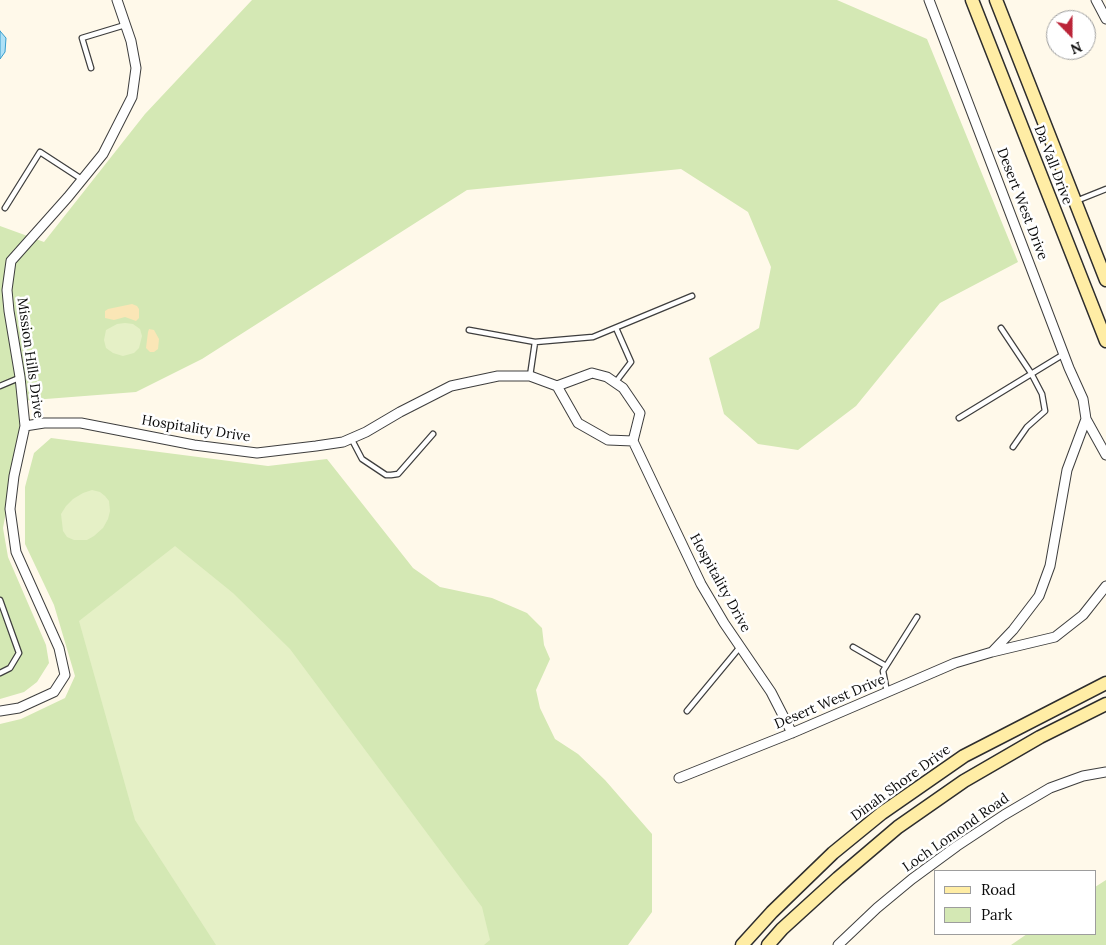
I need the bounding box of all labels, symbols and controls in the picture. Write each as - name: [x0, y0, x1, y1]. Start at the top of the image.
- north arrow: [1046, 10, 1096, 60]
- text: N: [1068, 38, 1085, 58]
- street label: Da Vall Drive: [1030, 123, 1076, 207]
- street label: Desert West Drive: [993, 145, 1051, 263]
- street label: Mission Hills Drive: [13, 297, 47, 419]
- street label: Hospitality Drive: [140, 412, 252, 446]
- street label: Hospitality Drive: [686, 531, 754, 635]
- street label: Desert West Drive: [772, 671, 888, 733]
- street label: Dinah Shore Drive: [848, 741, 954, 825]
- street label: Loch Lomond Road: [900, 790, 1012, 876]
- legend: [934, 870, 1096, 935]
- text: Road: [981, 880, 1016, 899]
- text: Park: [981, 905, 1012, 924]

